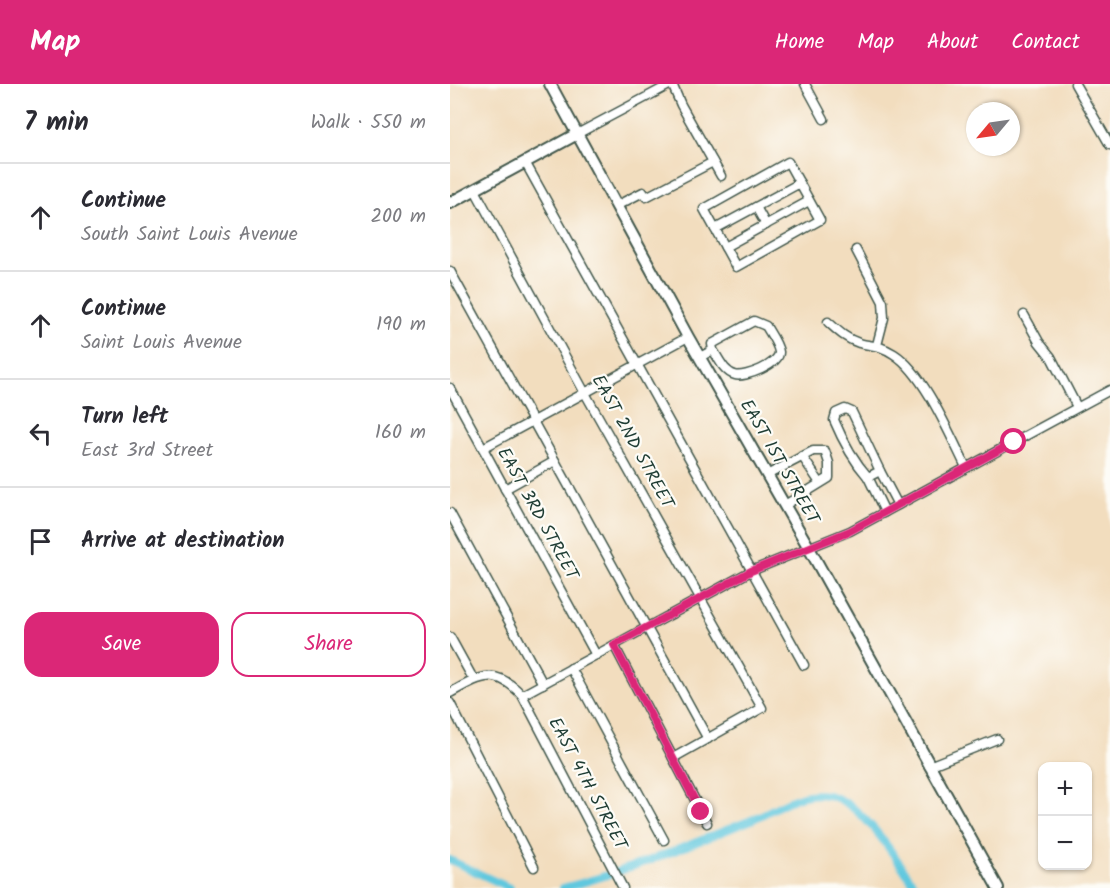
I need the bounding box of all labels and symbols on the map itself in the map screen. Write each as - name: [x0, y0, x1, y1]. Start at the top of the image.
- north arrow: [966, 102, 1020, 156]
- street label: EAST 2ND STREET: [583, 369, 682, 516]
- street label: EAST 1ST STREET: [731, 394, 827, 531]
- route start: [1000, 428, 1026, 454]
- street label: EAST 3RD STREET: [488, 442, 586, 587]
- street label: EAST 4TH STREET: [540, 712, 635, 857]
- route end: [687, 798, 713, 824]

